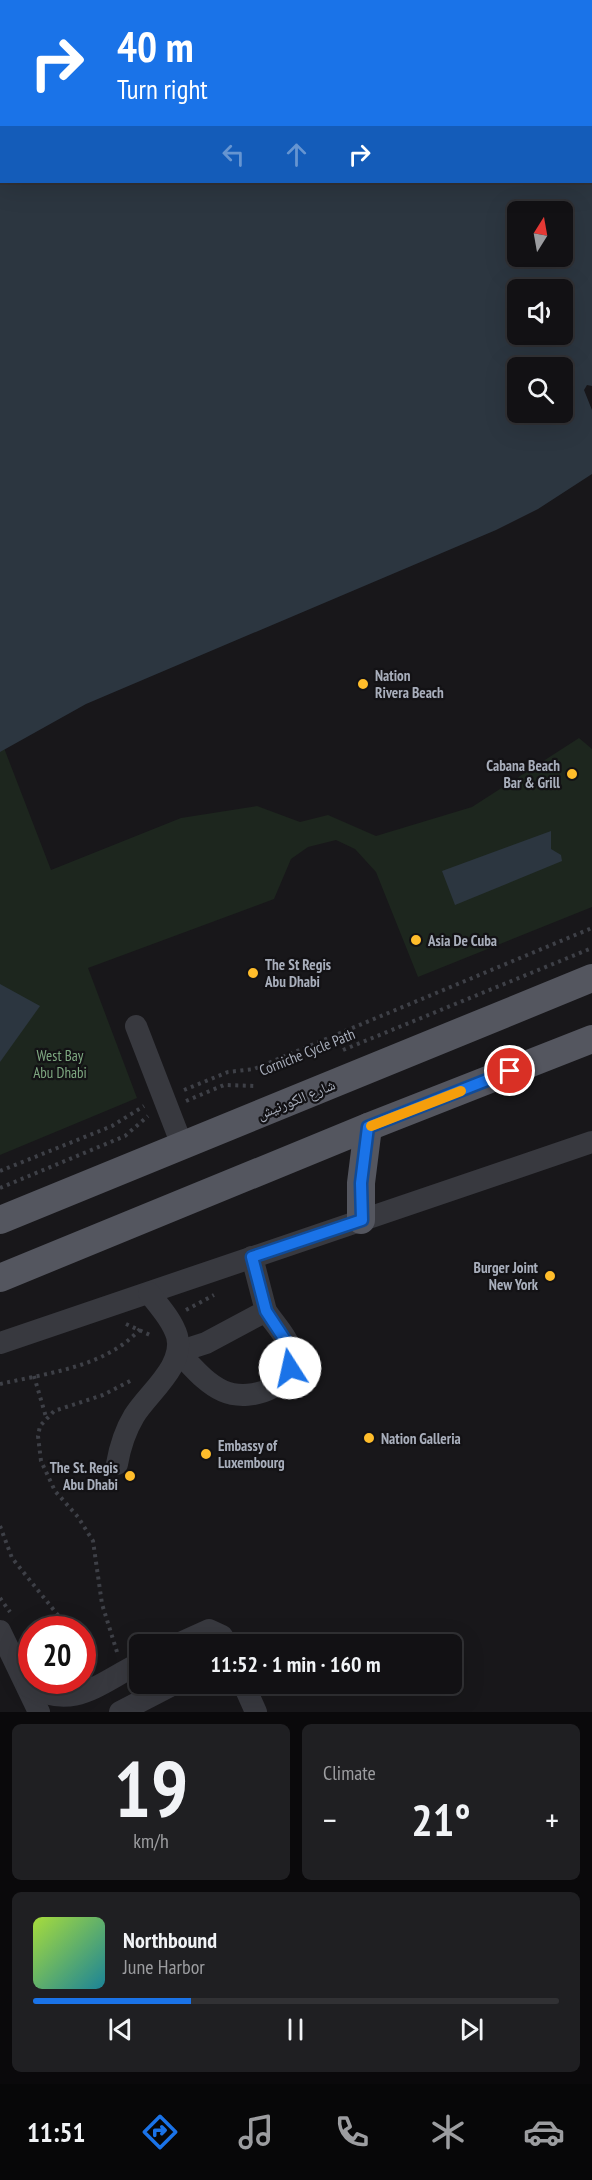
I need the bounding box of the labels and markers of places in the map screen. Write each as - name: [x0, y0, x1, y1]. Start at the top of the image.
- place label: Nation Rivera Beach: [375, 666, 444, 702]
- marker: Nation Rivera Beach: [356, 677, 370, 691]
- place label: Cabana Beach Bar & Grill: [486, 756, 560, 792]
- marker: Cabana Beach Bar & Grill: [565, 767, 579, 781]
- place label: Asia De Cuba: [427, 931, 497, 950]
- marker: Asia De Cuba: [409, 933, 423, 947]
- place label: The St Regis Abu Dhabi: [264, 955, 331, 991]
- marker: The St Regis Abu Dhabi: [246, 966, 260, 980]
- pin: [484, 1045, 535, 1096]
- place label: Burger Joint New York: [474, 1258, 539, 1294]
- marker: Burger Joint New York: [543, 1269, 557, 1283]
- place label: Nation Galleria: [381, 1429, 461, 1448]
- marker: Nation Galleria: [362, 1431, 376, 1445]
- place label: Embassy of Luxembourg: [218, 1436, 285, 1472]
- marker: Embassy of Luxembourg: [199, 1447, 213, 1461]
- place label: The St. Regis Abu Dhabi: [50, 1458, 118, 1494]
- marker: The St. Regis Abu Dhabi: [123, 1469, 137, 1483]

